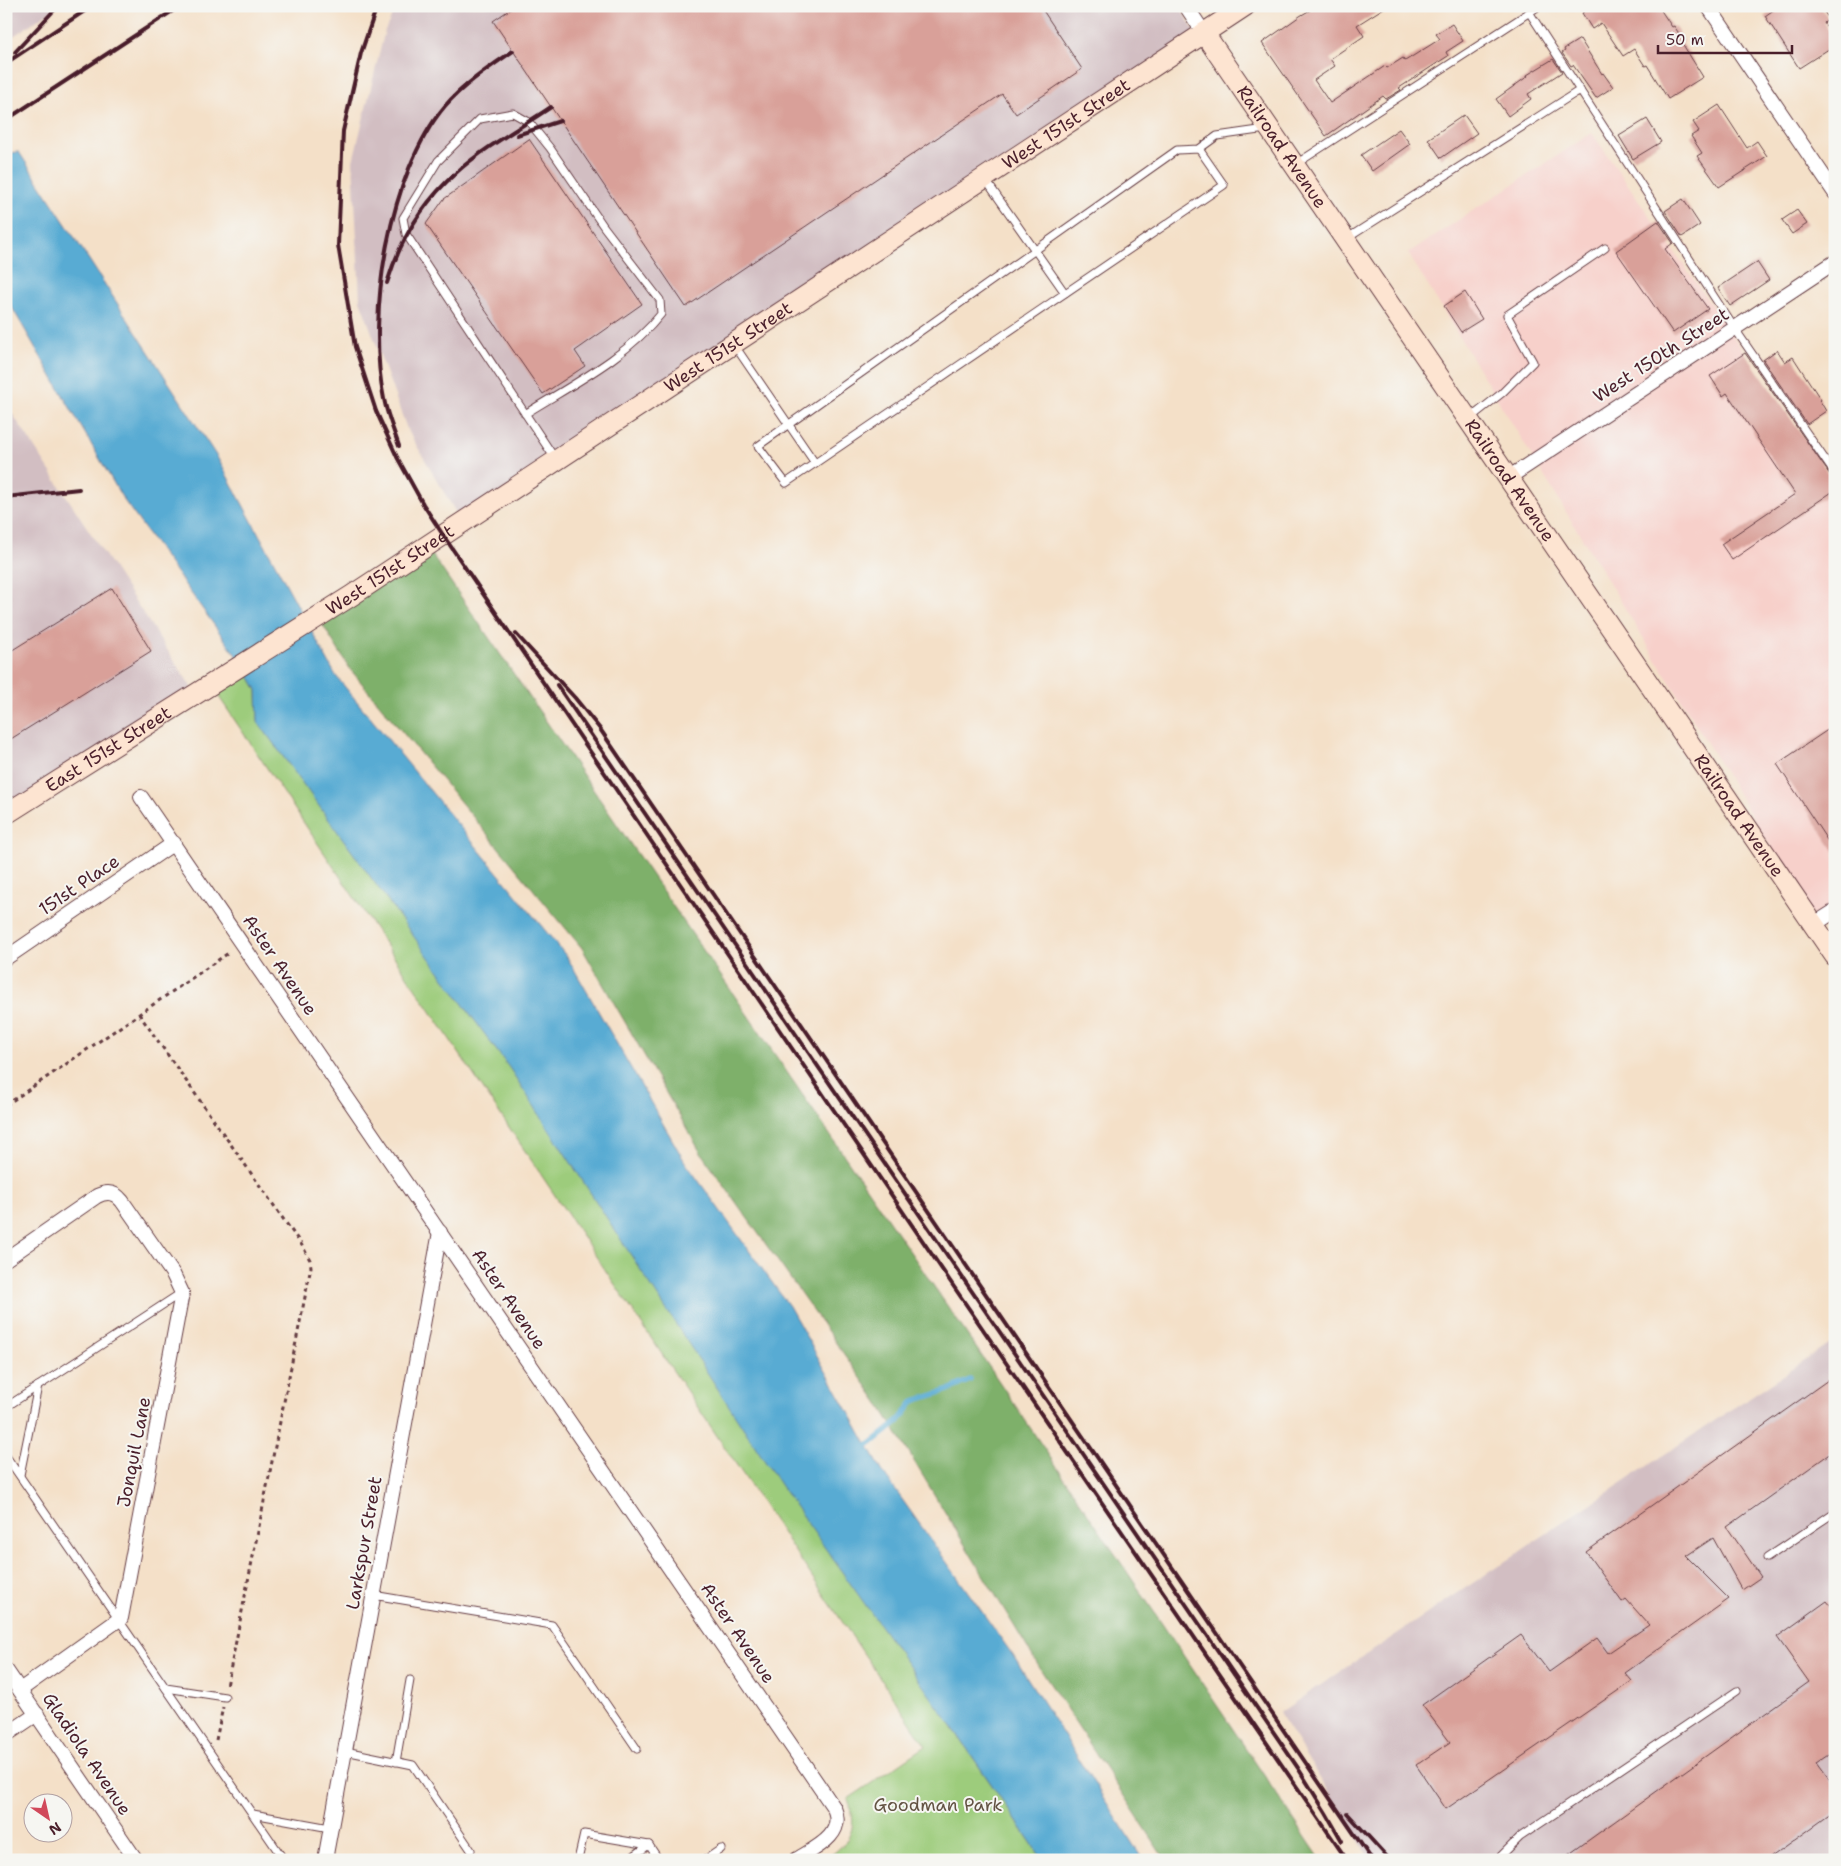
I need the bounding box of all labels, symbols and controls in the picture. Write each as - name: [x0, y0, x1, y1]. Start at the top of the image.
- scale bar: [1658, 22, 1792, 54]
- text: 50 m: [1666, 30, 1704, 50]
- street label: West 151st Street: [997, 73, 1135, 175]
- street label: Railroad Avenue: [1231, 81, 1332, 213]
- street label: West 151st Street: [659, 296, 797, 398]
- street label: West 150th Street: [1588, 302, 1734, 408]
- street label: Railroad Avenue: [1459, 414, 1560, 547]
- street label: West 151st Street: [321, 519, 459, 621]
- street label: East 151st Street: [41, 701, 176, 798]
- street label: Railroad Avenue: [1689, 749, 1790, 882]
- street label: 151st Place: [34, 849, 124, 921]
- street label: Aster Avenue: [237, 910, 323, 1020]
- street label: Aster Avenue: [466, 1244, 552, 1354]
- street label: Jonquil Lane: [112, 1395, 156, 1509]
- street label: Larkspur Street: [340, 1474, 388, 1612]
- street label: Aster Avenue: [695, 1578, 781, 1688]
- street label: Gladiola Avenue: [37, 1688, 137, 1820]
- park label: Goodman Park: [873, 1793, 1003, 1817]
- north arrow: [22, 1794, 72, 1844]
- text: N: [46, 1818, 65, 1839]

